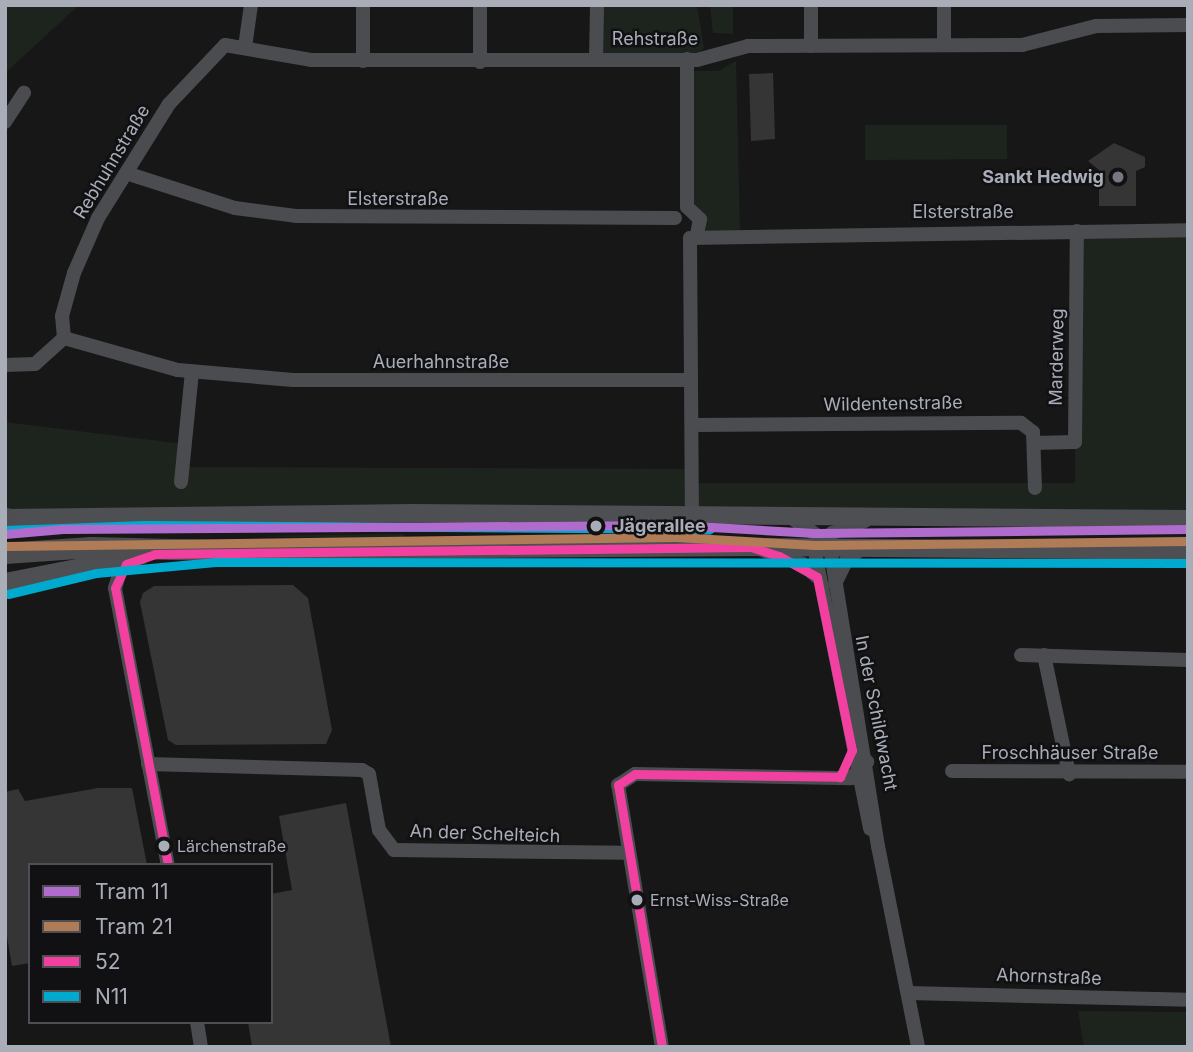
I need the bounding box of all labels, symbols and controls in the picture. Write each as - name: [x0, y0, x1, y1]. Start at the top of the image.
- street label: Rehstraße: [612, 28, 698, 50]
- street label: Rebhuhnstraße: [69, 101, 155, 223]
- place label: Sankt Hedwig: [982, 166, 1104, 188]
- marker: Sankt Hedwig: [1110, 169, 1126, 185]
- street label: Elsterstraße: [347, 188, 449, 210]
- street label: Elsterstraße: [912, 201, 1014, 223]
- street label: Marderweg: [1045, 308, 1069, 406]
- street label: Auerhahnstraße: [373, 351, 509, 373]
- street label: Wildentenstraße: [823, 392, 963, 416]
- marker: Jägerallee: [585, 515, 607, 537]
- place label: Jägerallee: [614, 515, 706, 537]
- street label: In der Schildwacht: [850, 634, 902, 792]
- street label: Froschhäuser Straße: [982, 742, 1158, 764]
- street label: An der Schelteich: [409, 821, 561, 847]
- place label: Lärchenstraße: [177, 836, 286, 856]
- marker: Lärchenstraße: [157, 839, 171, 853]
- legend: [28, 863, 273, 1024]
- text: Tram 11: [95, 879, 168, 904]
- place label: Ernst-Wiss-Straße: [650, 890, 789, 910]
- marker: Ernst-Wiss-Straße: [630, 893, 644, 907]
- text: Tram 21: [95, 914, 173, 939]
- text: 52: [95, 949, 121, 974]
- street label: Ahornstraße: [996, 964, 1102, 990]
- text: N11: [95, 984, 128, 1009]

